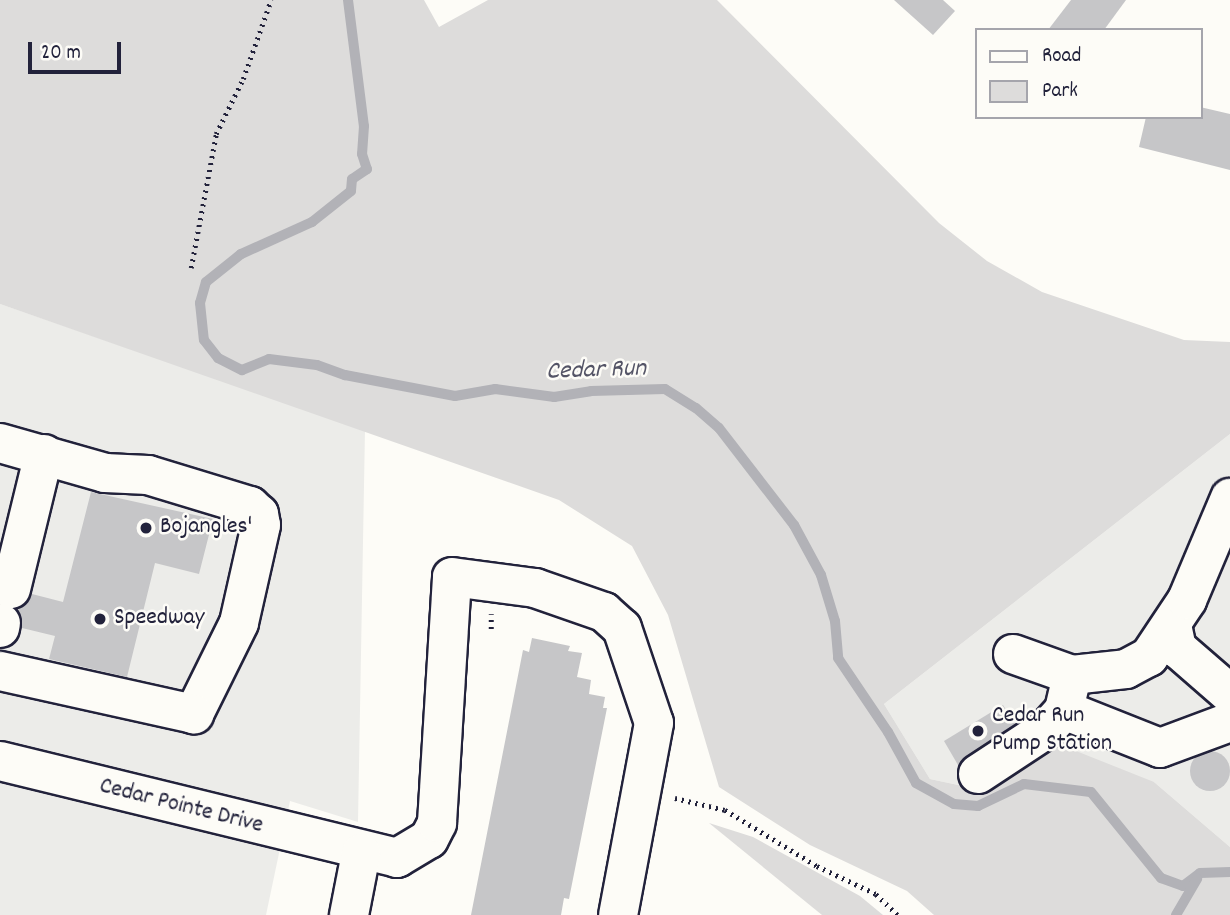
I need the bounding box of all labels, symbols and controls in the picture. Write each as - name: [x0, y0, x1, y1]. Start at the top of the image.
- scale bar: [32, 28, 124, 72]
- legend: [974, 28, 1202, 119]
- text: 20 m: [41, 39, 81, 69]
- text: Road: [1042, 42, 1081, 72]
- text: Park: [1042, 77, 1078, 107]
- water label: Cedar Run: [545, 354, 647, 388]
- place label: Bojangles': [160, 514, 252, 542]
- marker: Bojangles': [138, 520, 154, 536]
- place label: Speedway: [114, 605, 204, 633]
- marker: Speedway: [92, 611, 108, 627]
- place label: Cedar Run Pump Station: [992, 703, 1112, 759]
- marker: Cedar Run Pump Station: [970, 723, 986, 739]
- street label: Cedar Pointe Drive: [96, 773, 266, 841]

